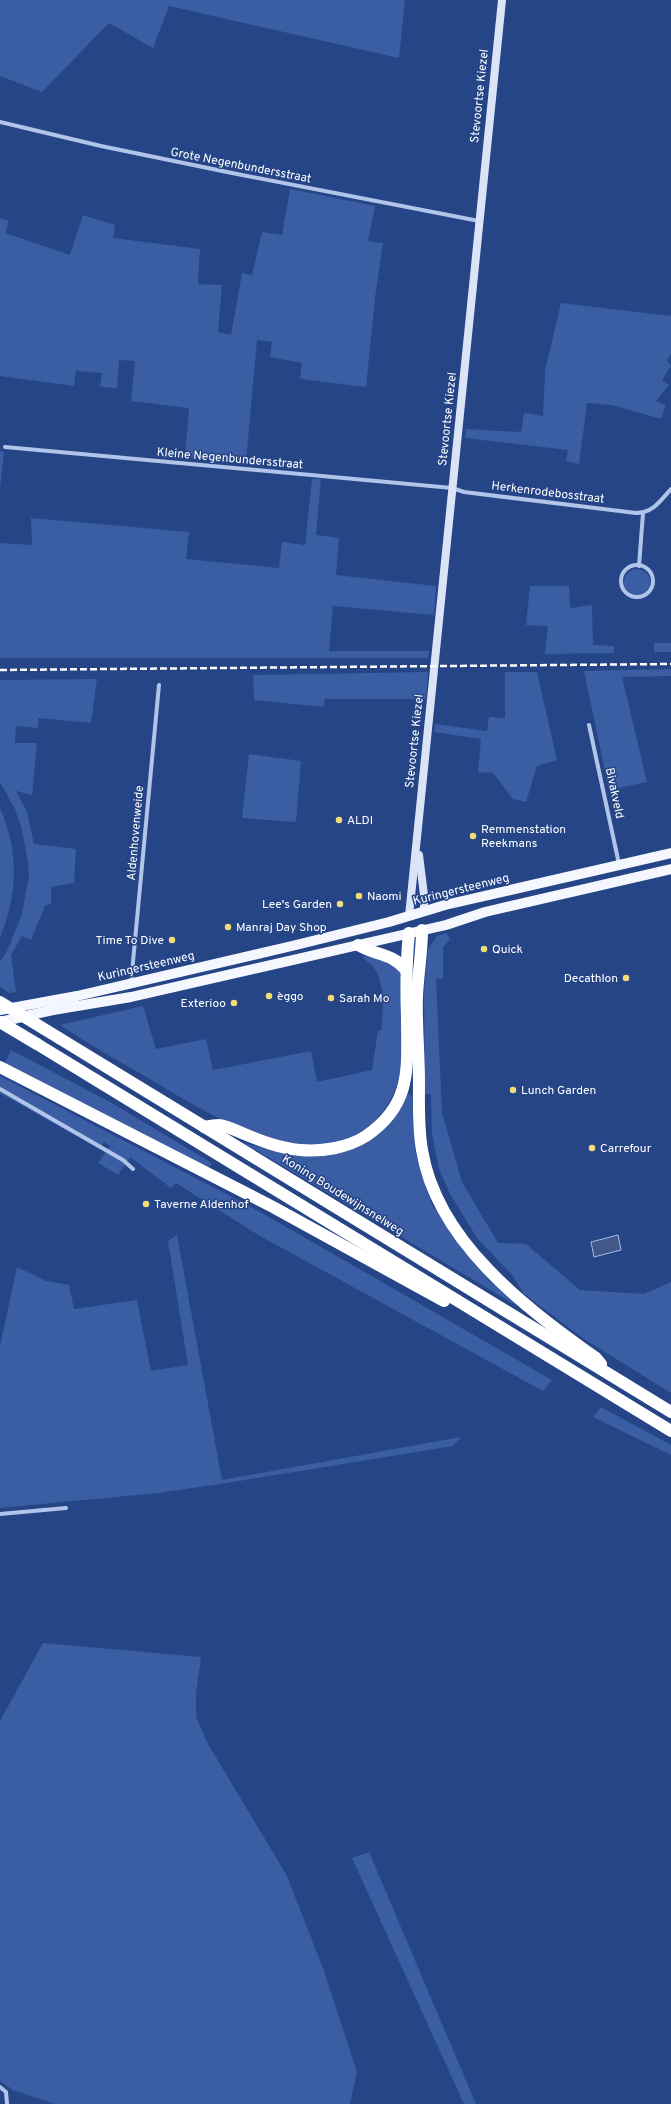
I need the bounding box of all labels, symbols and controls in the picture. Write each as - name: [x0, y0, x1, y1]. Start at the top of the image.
- street label: Stevoortse Kiezel: [467, 48, 493, 144]
- street label: Grote Negenbundersstraat: [169, 144, 313, 187]
- street label: Stevoortse Kiezel: [435, 371, 461, 467]
- street label: Kleine Negenbundersstraat: [156, 445, 304, 473]
- street label: Herkenrodebosstraat: [490, 478, 605, 508]
- street label: Stevoortse Kiezel: [402, 693, 428, 789]
- street label: Bivakveld: [601, 766, 627, 820]
- street label: Aldenhovenweide: [124, 785, 148, 881]
- place label: ALDI: [347, 813, 373, 829]
- marker: ALDI: [334, 815, 344, 825]
- place label: Remmenstation Reekmans: [481, 822, 566, 852]
- marker: Remmenstation Reekmans: [468, 831, 478, 841]
- street label: Kuringersteenweg: [411, 870, 511, 910]
- place label: Naomi: [367, 889, 401, 905]
- marker: Naomi: [354, 891, 364, 901]
- place label: Lee's Garden: [262, 897, 332, 913]
- marker: Lee's Garden: [335, 899, 345, 909]
- place label: Manraj Day Shop: [236, 920, 327, 936]
- marker: Manraj Day Shop: [223, 922, 233, 932]
- place label: Time To Dive: [96, 933, 164, 949]
- marker: Time To Dive: [167, 935, 177, 945]
- place label: Quick: [492, 942, 523, 958]
- marker: Quick: [479, 944, 489, 954]
- street label: Kuringersteenweg: [96, 948, 196, 986]
- place label: Decathlon: [564, 971, 618, 987]
- marker: Decathlon: [621, 973, 631, 983]
- place label: èggo: [277, 989, 304, 1005]
- marker: èggo: [264, 991, 274, 1001]
- place label: Sarah Mo: [339, 991, 390, 1007]
- marker: Sarah Mo: [326, 993, 336, 1003]
- place label: Exterioo: [180, 996, 226, 1012]
- marker: Exterioo: [229, 998, 239, 1008]
- place label: Lunch Garden: [521, 1083, 596, 1099]
- marker: Lunch Garden: [508, 1085, 518, 1095]
- place label: Carrefour: [600, 1141, 652, 1157]
- marker: Carrefour: [587, 1143, 597, 1153]
- street label: Koning Boudewijnsnelweg: [278, 1152, 406, 1240]
- place label: Taverne Aldenhof: [154, 1197, 248, 1213]
- marker: Taverne Aldenhof: [141, 1199, 151, 1209]

